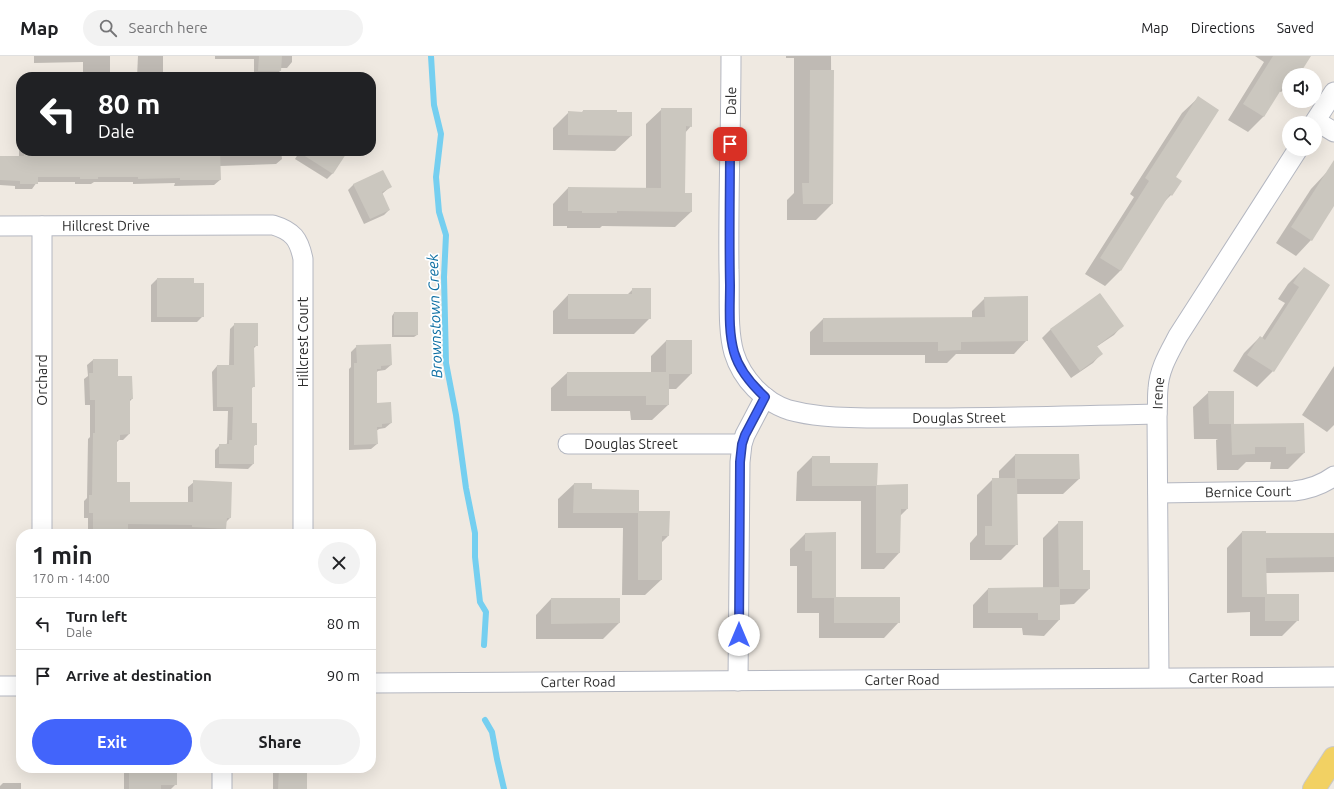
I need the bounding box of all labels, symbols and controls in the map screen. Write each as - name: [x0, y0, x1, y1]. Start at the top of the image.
- search box: [83, 10, 363, 46]
- text: Map: [20, 17, 59, 39]
- icon: search: [97, 17, 119, 39]
- text: Search here: [129, 19, 208, 36]
- text: Map: [1141, 20, 1169, 36]
- text: Directions: [1191, 20, 1255, 36]
- text: Saved: [1277, 20, 1314, 36]
- map controls: [1282, 68, 1322, 156]
- button: sound: [1282, 68, 1322, 108]
- street label: Dale: [723, 87, 739, 115]
- icon: left: [32, 88, 84, 140]
- text: 80 m: [98, 88, 160, 119]
- button: search: [1282, 116, 1322, 156]
- text: Dale: [98, 121, 135, 141]
- pin: [713, 127, 747, 161]
- icon: arrive: [719, 133, 741, 155]
- street label: Hillcrest Drive: [62, 217, 150, 234]
- water label: Brownstown Creek: [424, 253, 445, 379]
- street label: Hillcrest Court: [295, 296, 311, 387]
- street label: Orchard: [34, 354, 50, 406]
- street label: Irene: [1149, 376, 1167, 409]
- street label: Douglas Street: [912, 409, 1006, 426]
- street label: Douglas Street: [584, 436, 678, 452]
- street label: Bernice Court: [1205, 483, 1292, 500]
- text: 1 min: [32, 542, 93, 569]
- button: close: [318, 542, 360, 584]
- text: 170 m · 14:00: [32, 571, 110, 585]
- text: Turn left: [66, 608, 127, 625]
- icon: left: [32, 613, 54, 635]
- position arrow: [718, 614, 760, 656]
- text: 80 m: [327, 615, 360, 632]
- text: Dale: [66, 625, 92, 639]
- icon: arrive: [32, 665, 54, 687]
- text: Arrive at destination: [66, 667, 212, 684]
- text: 90 m: [327, 667, 360, 684]
- street label: Carter Road: [1188, 669, 1264, 686]
- street label: Carter Road: [864, 671, 940, 688]
- street label: Carter Road: [540, 673, 616, 690]
- button: Exit: [32, 719, 192, 765]
- button: Share: [200, 719, 360, 765]

